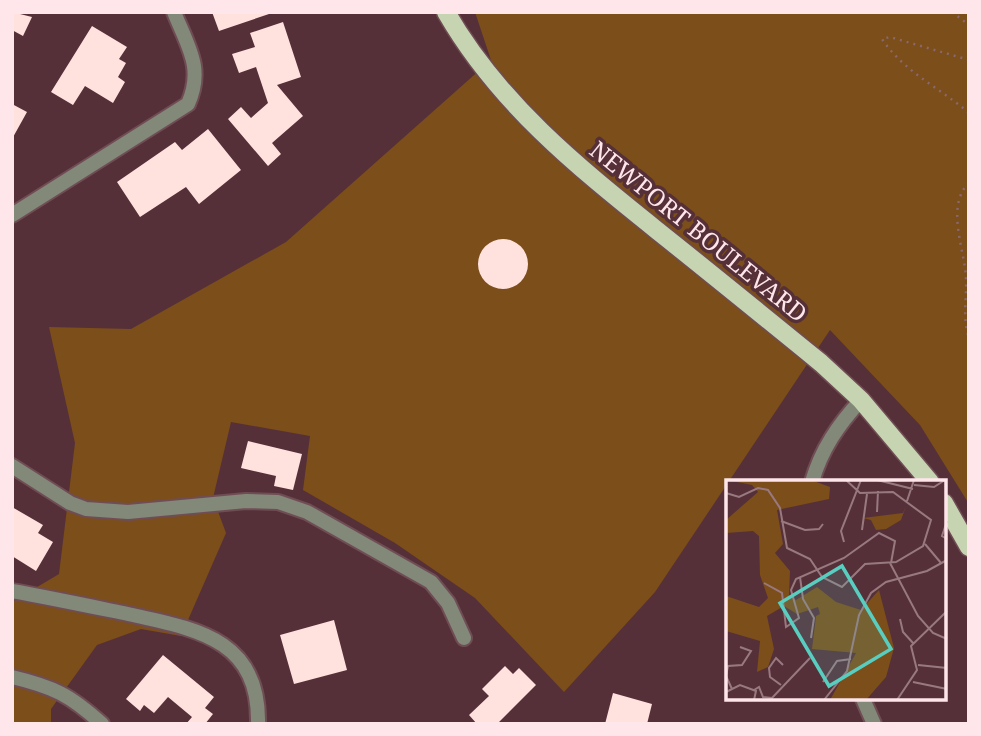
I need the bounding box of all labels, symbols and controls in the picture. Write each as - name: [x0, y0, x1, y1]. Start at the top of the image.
- street label: NEWPORT BOULEVARD: [583, 133, 815, 329]
- inset map: [726, 480, 946, 701]

